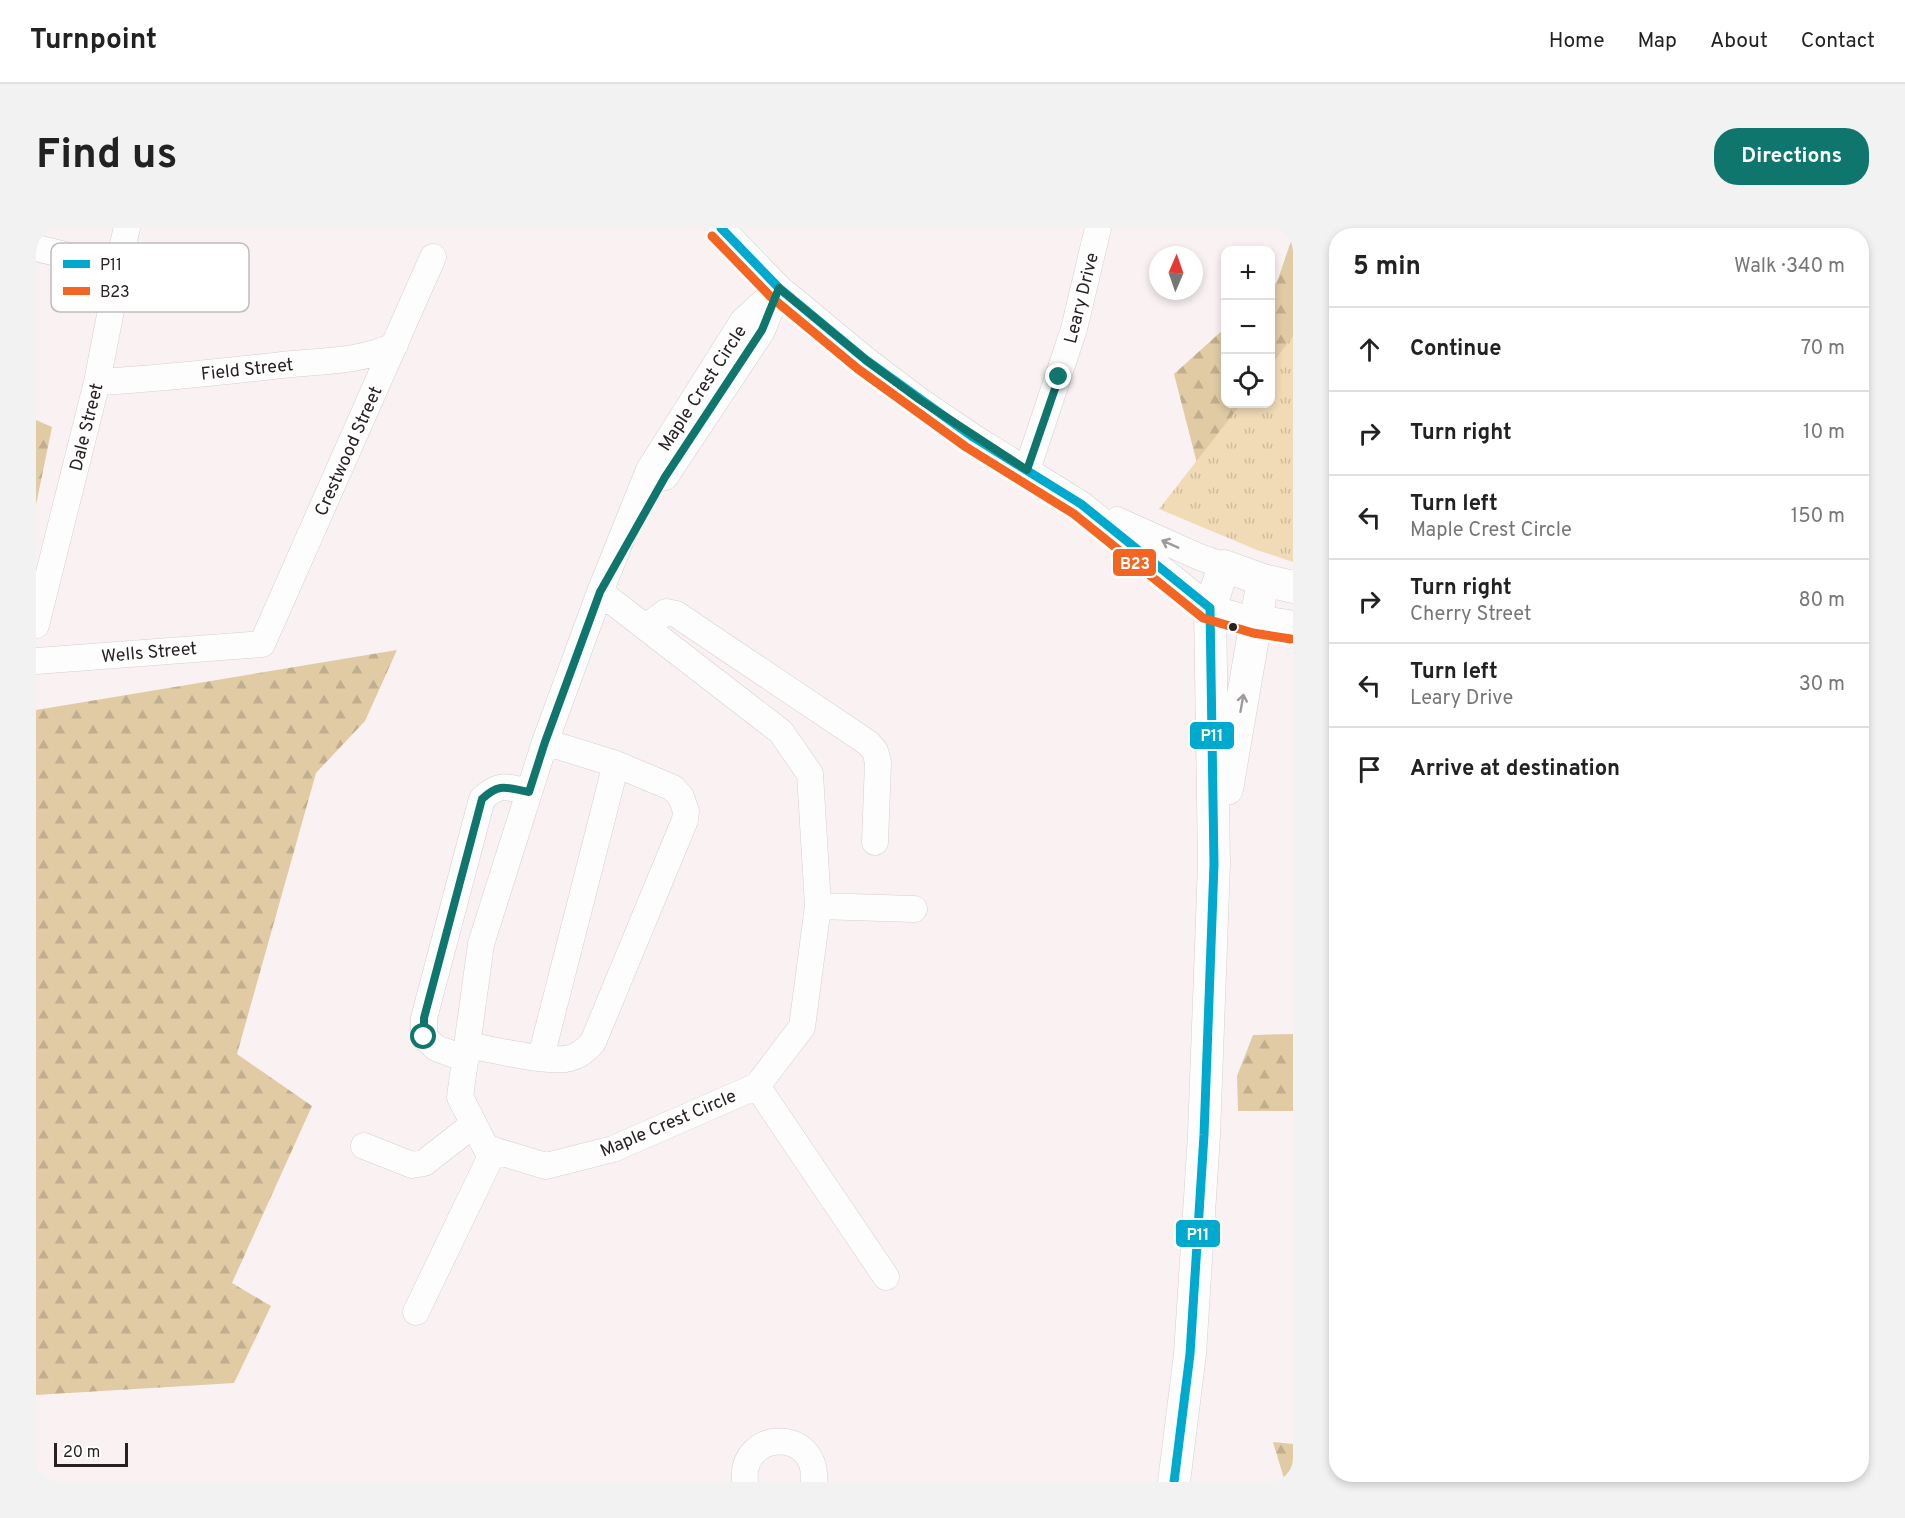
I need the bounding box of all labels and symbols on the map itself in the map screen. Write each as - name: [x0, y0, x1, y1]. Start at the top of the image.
- legend: [51, 243, 249, 312]
- north arrow: [1149, 246, 1203, 300]
- street label: Leary Drive: [1060, 250, 1105, 346]
- text: P11: [100, 256, 122, 276]
- text: B23: [100, 283, 130, 303]
- street label: Maple Crest Circle: [654, 321, 753, 456]
- street label: Field Street: [200, 354, 295, 387]
- route end: [1045, 363, 1071, 389]
- street label: Dale Street: [65, 381, 109, 474]
- street label: Crestwood Street: [310, 383, 388, 520]
- one-way arrow: [1162, 538, 1180, 549]
- line badge: B23: [1112, 548, 1157, 577]
- text: B23: [1120, 555, 1150, 575]
- unlabelled marker: [1227, 621, 1239, 633]
- street label: Wells Street: [100, 638, 198, 669]
- one-way arrow: [1237, 693, 1248, 713]
- line badge: P11: [1189, 721, 1235, 750]
- text: P11: [1200, 727, 1224, 747]
- route start: [410, 1023, 436, 1049]
- street label: Maple Crest Circle: [597, 1085, 740, 1163]
- line badge: P11: [1175, 1219, 1221, 1248]
- text: P11: [1186, 1226, 1210, 1246]
- scale bar: [54, 1440, 128, 1468]

